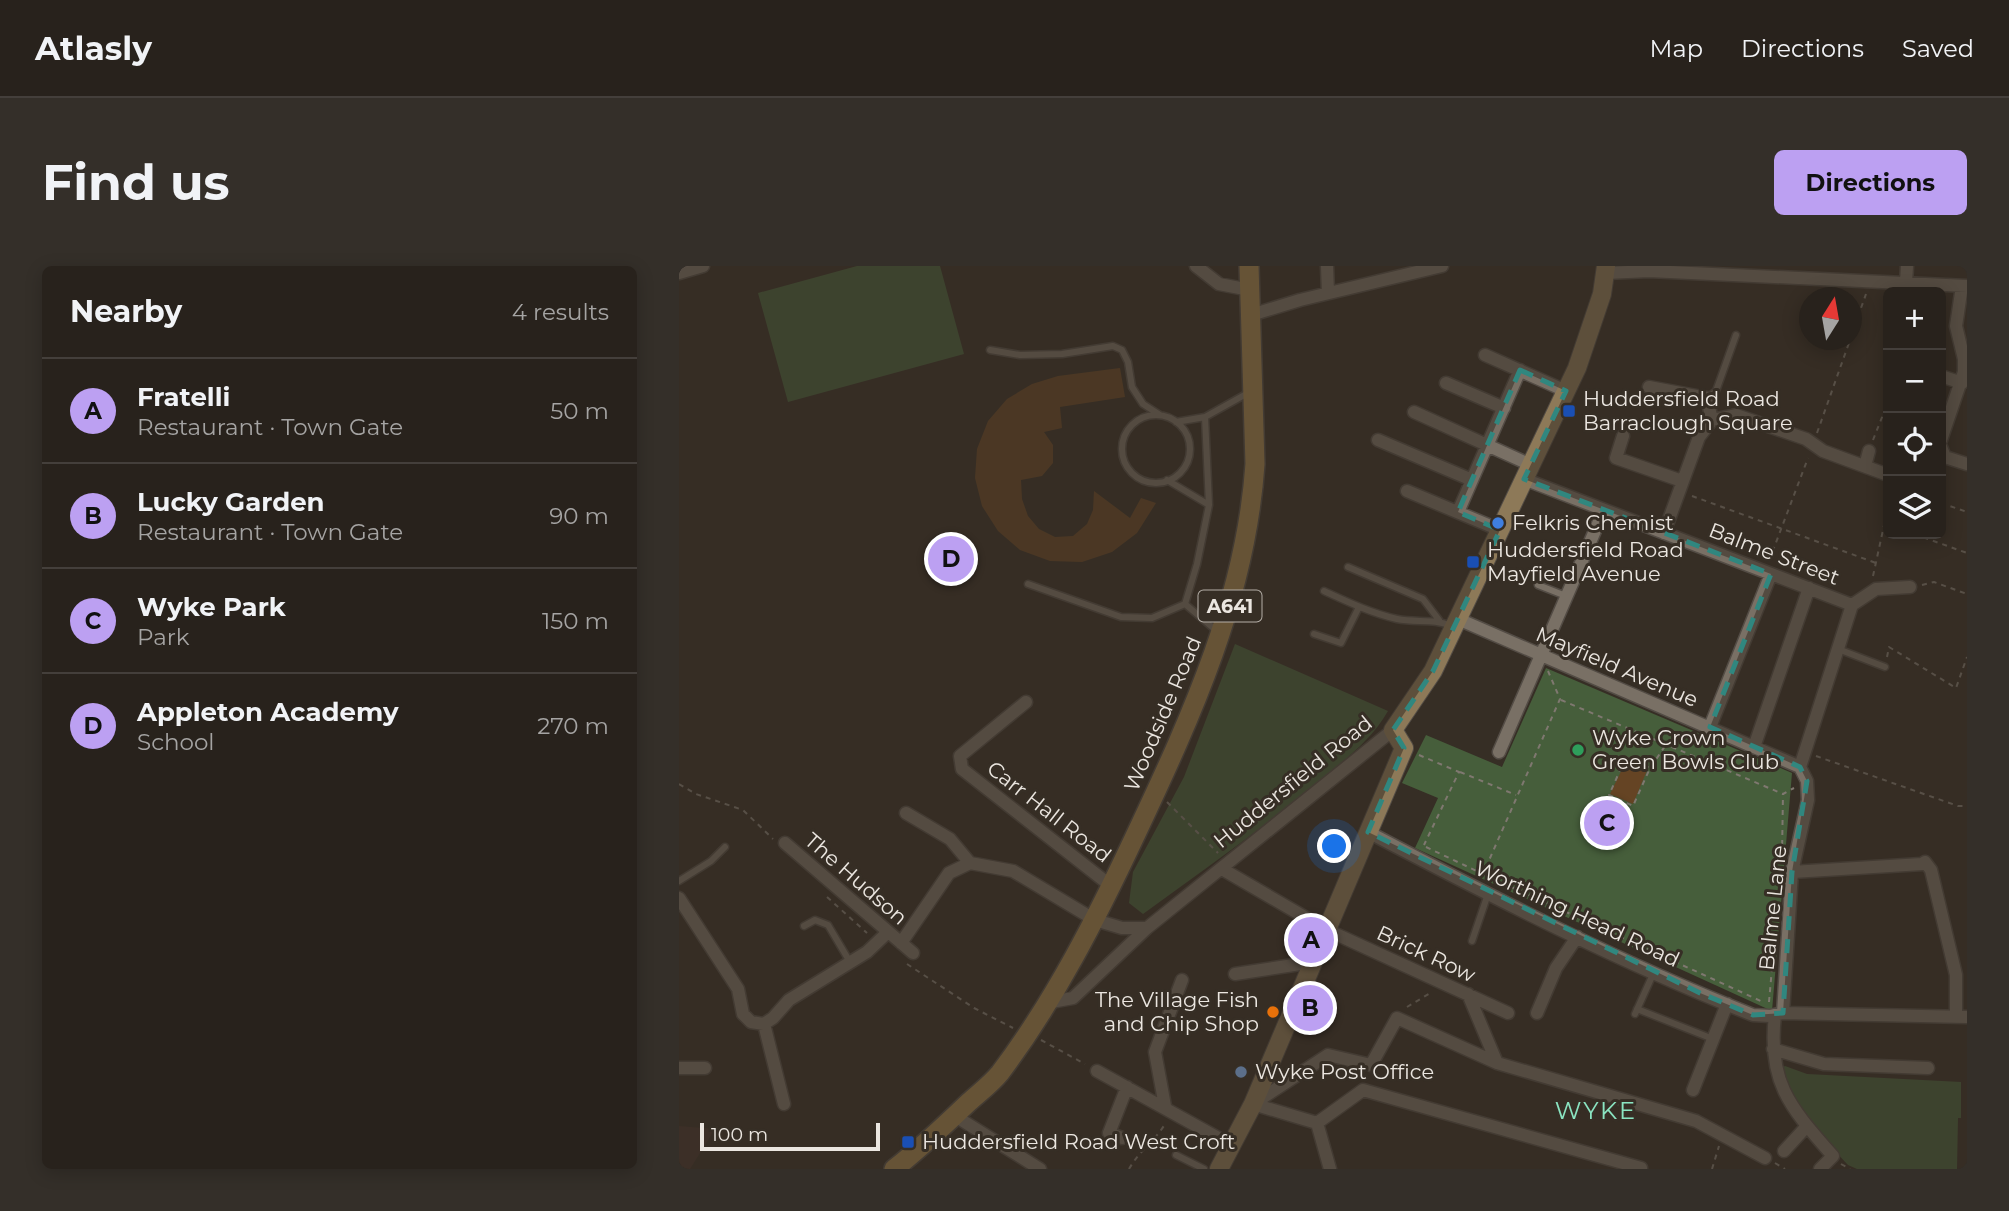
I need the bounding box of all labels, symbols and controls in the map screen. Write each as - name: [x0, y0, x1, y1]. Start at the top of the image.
- text: Atlasly: [35, 28, 152, 68]
- text: Map: [1650, 34, 1703, 63]
- text: Directions: [1741, 34, 1864, 63]
- text: Saved: [1902, 34, 1974, 63]
- button: Directions: [1774, 150, 1967, 215]
- text: Find us: [42, 153, 230, 212]
- north arrow: [1799, 287, 1862, 350]
- map controls: [1883, 287, 1946, 539]
- button: +: [1883, 287, 1946, 350]
- text: Nearby: [70, 293, 182, 330]
- text: 4 results: [512, 298, 609, 326]
- button: −: [1883, 350, 1946, 413]
- text: Fratelli: [137, 381, 230, 413]
- place label: Huddersfield Road Barraclough Square: [1583, 386, 1793, 435]
- text: A: [84, 397, 102, 425]
- text: 50 m: [550, 397, 609, 425]
- marker: Huddersfield Road Barraclough Square: [1561, 403, 1577, 419]
- text: Restaurant · Town Gate: [137, 413, 403, 441]
- button: locate: [1883, 413, 1946, 476]
- button: layers: [1883, 476, 1946, 539]
- text: Lucky Garden: [137, 486, 325, 518]
- text: B: [84, 502, 102, 530]
- text: 90 m: [549, 502, 609, 530]
- place label: Felkris Chemist: [1512, 510, 1674, 535]
- marker: Felkris Chemist: [1490, 515, 1506, 531]
- street label: Balme Street: [1705, 517, 1843, 590]
- text: Restaurant · Town Gate: [137, 518, 403, 546]
- pin: D: [928, 533, 974, 585]
- place label: Huddersfield Road Mayfield Avenue: [1487, 537, 1684, 586]
- marker: Huddersfield Road Mayfield Avenue: [1465, 554, 1481, 570]
- road number: A641: [1199, 590, 1261, 622]
- text: Wyke Park: [137, 591, 286, 623]
- text: C: [85, 607, 101, 635]
- text: 150 m: [542, 607, 609, 635]
- street label: Mayfield Avenue: [1532, 621, 1702, 712]
- text: Park: [137, 623, 190, 651]
- street label: Woodside Road: [1119, 633, 1206, 795]
- text: Appleton Academy: [137, 696, 399, 728]
- street label: Huddersfield Road: [1208, 710, 1377, 853]
- text: D: [84, 712, 103, 740]
- text: 270 m: [537, 712, 609, 740]
- place label: Wyke Crown Green Bowls Club: [1592, 725, 1779, 774]
- text: School: [137, 728, 215, 756]
- marker: Wyke Crown Green Bowls Club: [1570, 742, 1586, 758]
- street label: Carr Hall Road: [982, 755, 1116, 868]
- pin: C: [1584, 797, 1630, 849]
- street label: The Hudson: [800, 827, 913, 930]
- your location: [1317, 829, 1351, 863]
- street label: Balme Lane: [1753, 844, 1792, 972]
- street label: Worthing Head Road: [1471, 855, 1684, 972]
- pin: A: [1288, 914, 1334, 966]
- street label: Brick Row: [1373, 920, 1480, 987]
- pin: B: [1287, 982, 1333, 1034]
- place label: The Village Fish and Chip Shop: [1095, 987, 1259, 1036]
- marker: The Village Fish and Chip Shop: [1265, 1004, 1281, 1020]
- place label: Wyke Post Office: [1255, 1059, 1434, 1084]
- marker: Wyke Post Office: [1233, 1064, 1249, 1080]
- district label: WYKE: [1555, 1096, 1637, 1125]
- scale bar: [700, 1120, 880, 1152]
- text: 100 m: [711, 1123, 768, 1146]
- place label: Huddersfield Road West Croft: [922, 1129, 1235, 1154]
- marker: Huddersfield Road West Croft: [900, 1134, 916, 1150]

